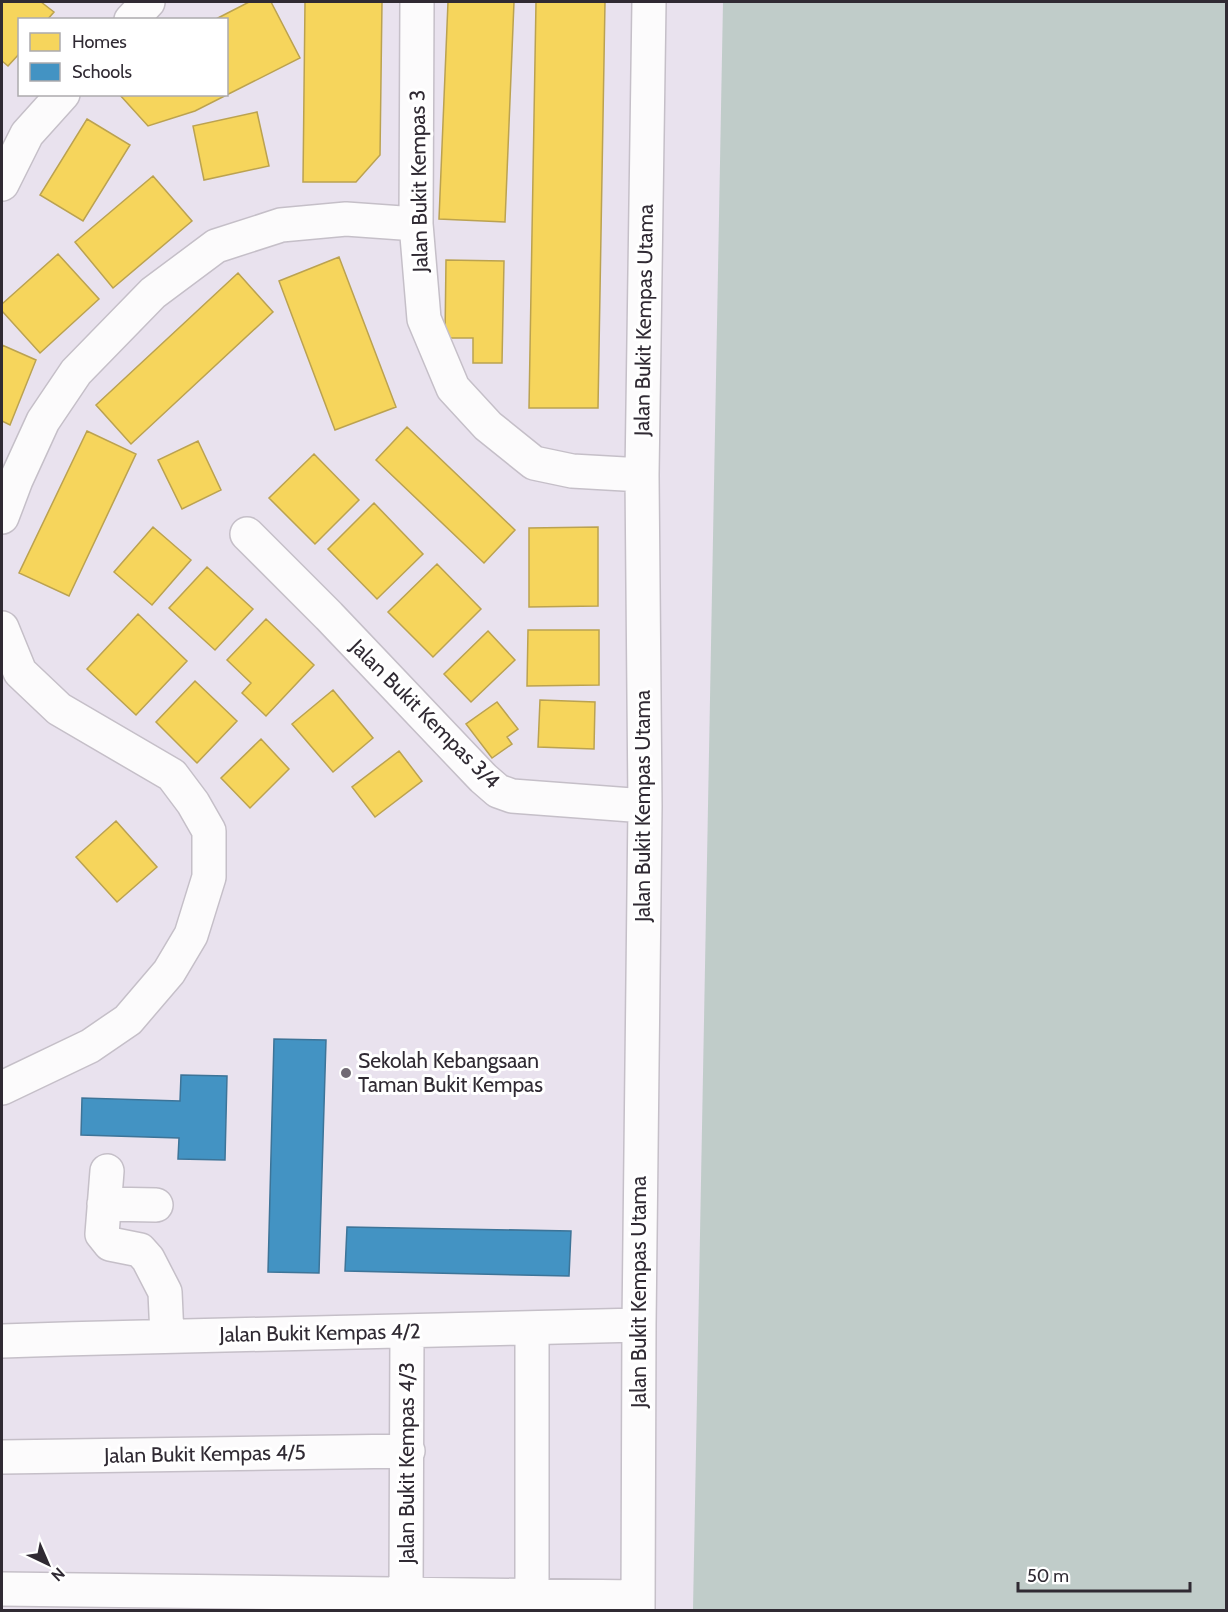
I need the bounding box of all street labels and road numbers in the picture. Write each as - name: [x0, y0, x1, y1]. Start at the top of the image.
- street label: Jalan Bukit Kempas 3: [404, 89, 433, 274]
- street label: Jalan Bukit Kempas Utama: [629, 204, 658, 437]
- street label: Jalan Bukit Kempas 3/4: [345, 633, 505, 793]
- street label: Jalan Bukit Kempas Utama: [630, 690, 655, 923]
- street label: Jalan Bukit Kempas Utama: [626, 1176, 651, 1409]
- street label: Jalan Bukit Kempas 4/2: [218, 1318, 421, 1347]
- street label: Jalan Bukit Kempas 4/3: [394, 1362, 419, 1565]
- street label: Jalan Bukit Kempas 4/5: [103, 1439, 306, 1468]

